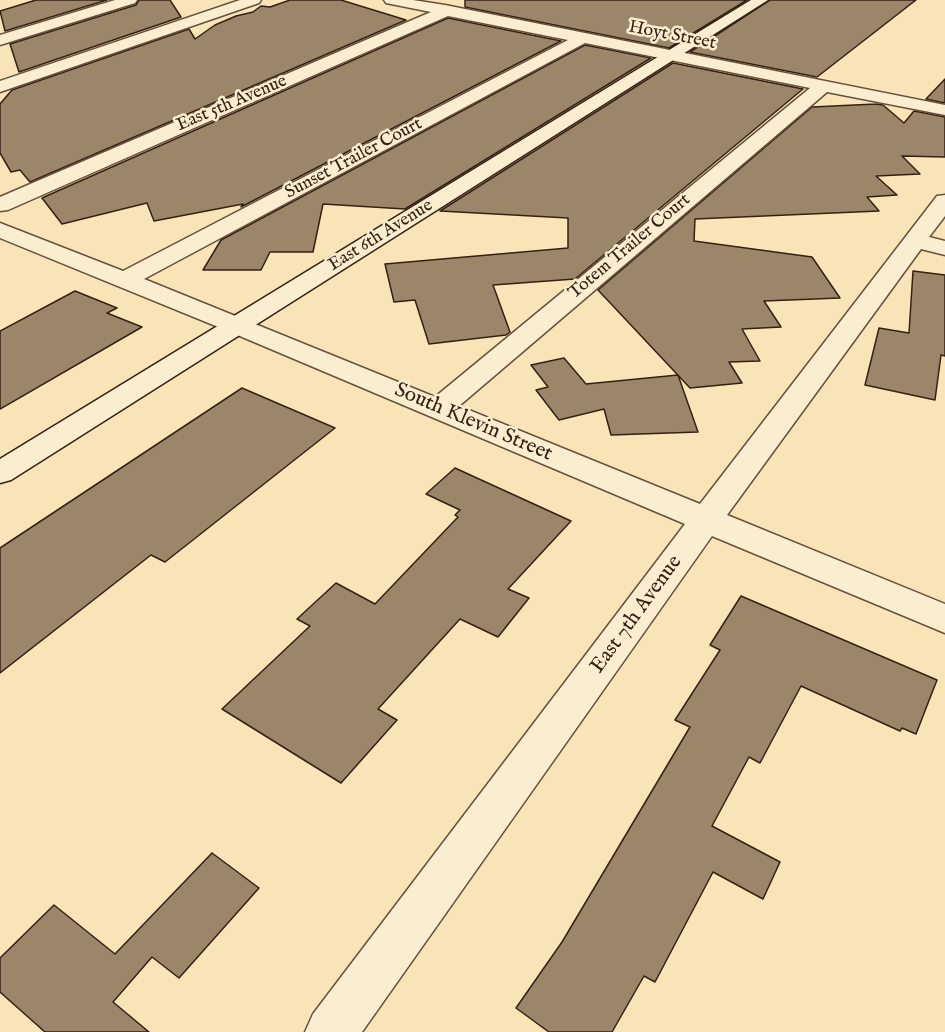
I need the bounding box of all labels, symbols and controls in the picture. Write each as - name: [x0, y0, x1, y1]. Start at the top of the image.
- street label: Hoyt Street: [627, 17, 717, 55]
- street label: East 5th Avenue: [174, 71, 290, 137]
- street label: Sunset Trailer Court: [282, 114, 426, 204]
- street label: Totem Trailer Court: [565, 190, 695, 304]
- street label: East 6th Avenue: [325, 195, 437, 277]
- street label: South Klevin Street: [390, 378, 556, 468]
- street label: East 7th Avenue: [586, 551, 688, 679]

